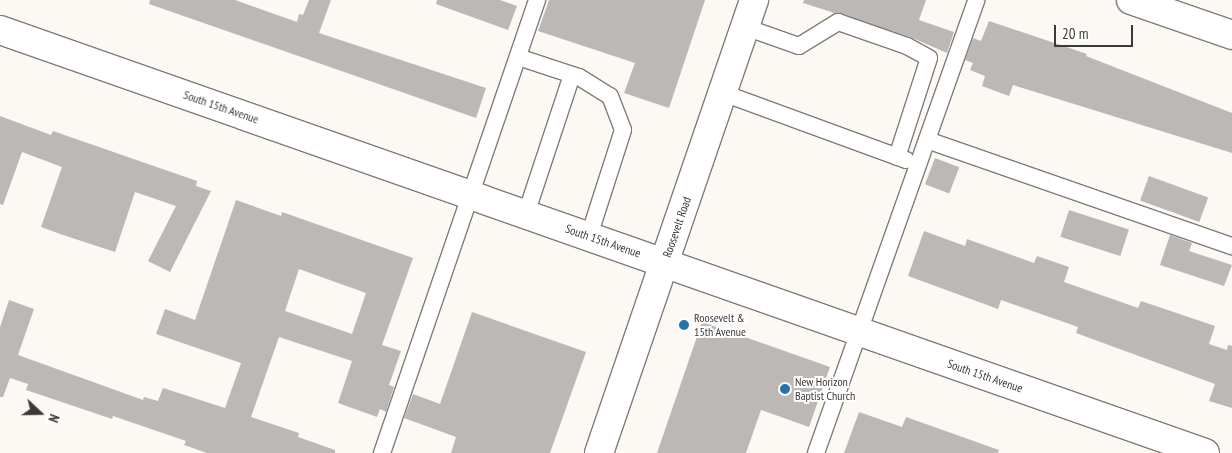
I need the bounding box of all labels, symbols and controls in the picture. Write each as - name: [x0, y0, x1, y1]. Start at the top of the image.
- scale bar: [1057, 15, 1136, 47]
- text: 20 m: [1062, 24, 1088, 43]
- street label: South 15th Avenue: [181, 87, 261, 127]
- street label: Roosevelt Road: [660, 195, 694, 259]
- street label: South 15th Avenue: [563, 221, 643, 261]
- place label: Roosevelt & 15th Avenue: [694, 311, 746, 339]
- marker: Roosevelt & 15th Avenue: [678, 319, 690, 331]
- street label: South 15th Avenue: [945, 356, 1025, 396]
- place label: New Horizon Baptist Church: [795, 375, 855, 403]
- marker: New Horizon Baptist Church: [779, 383, 791, 395]
- north arrow: [15, 388, 65, 438]
- text: N: [44, 412, 64, 425]

